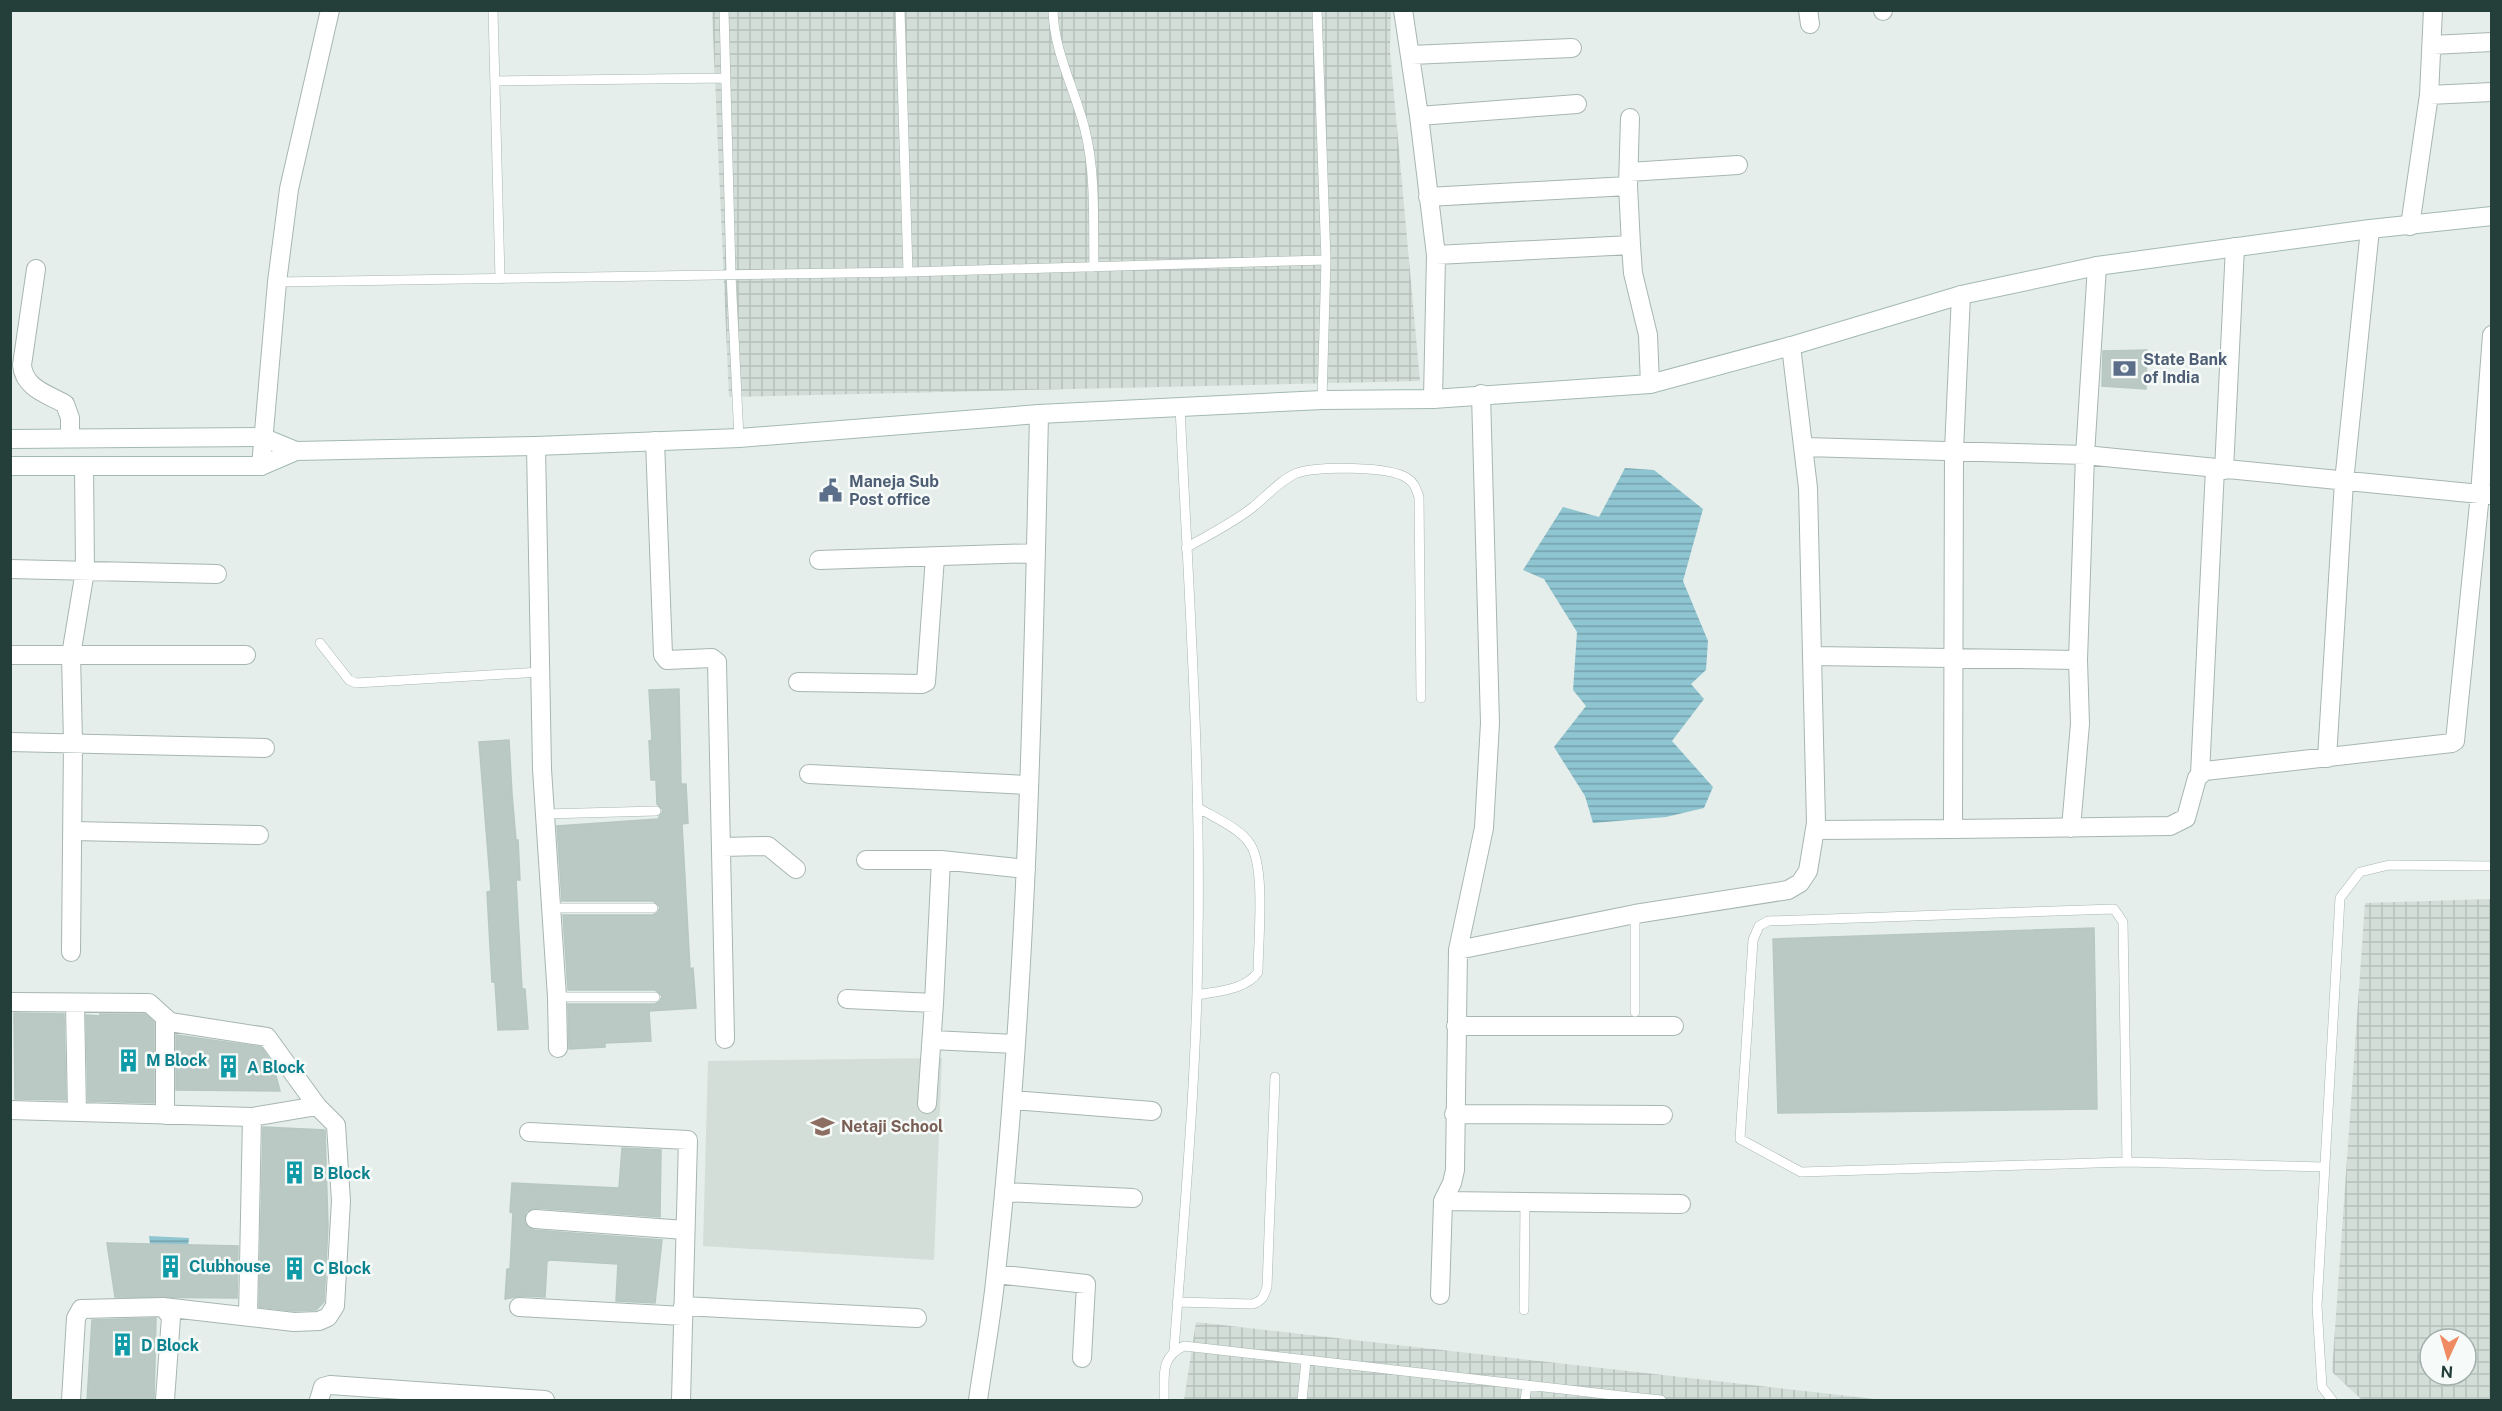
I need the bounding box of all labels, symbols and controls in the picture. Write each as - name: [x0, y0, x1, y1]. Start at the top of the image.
- place label: State Bank of India: [2143, 350, 2227, 387]
- bank icon: State Bank of India: [2112, 355, 2138, 381]
- place label: Maneja Sub Post office: [849, 472, 939, 509]
- public building icon: Maneja Sub Post office: [818, 477, 844, 503]
- building icon: M Block: [115, 1047, 141, 1073]
- place label: M Block: [146, 1051, 207, 1070]
- building icon: A Block: [216, 1054, 242, 1080]
- place label: A Block: [247, 1058, 305, 1077]
- school or university icon: Netaji School: [810, 1113, 836, 1139]
- place label: Netaji School: [841, 1117, 943, 1136]
- building icon: B Block: [282, 1160, 308, 1186]
- place label: B Block: [313, 1164, 370, 1183]
- building icon: Clubhouse: [158, 1253, 184, 1279]
- building icon: C Block: [282, 1255, 308, 1281]
- place label: Clubhouse: [189, 1257, 271, 1276]
- place label: C Block: [313, 1259, 371, 1278]
- north arrow: [2418, 1327, 2478, 1387]
- building icon: D Block: [110, 1332, 136, 1358]
- place label: D Block: [141, 1336, 199, 1355]
- text: N: [2440, 1362, 2454, 1381]

